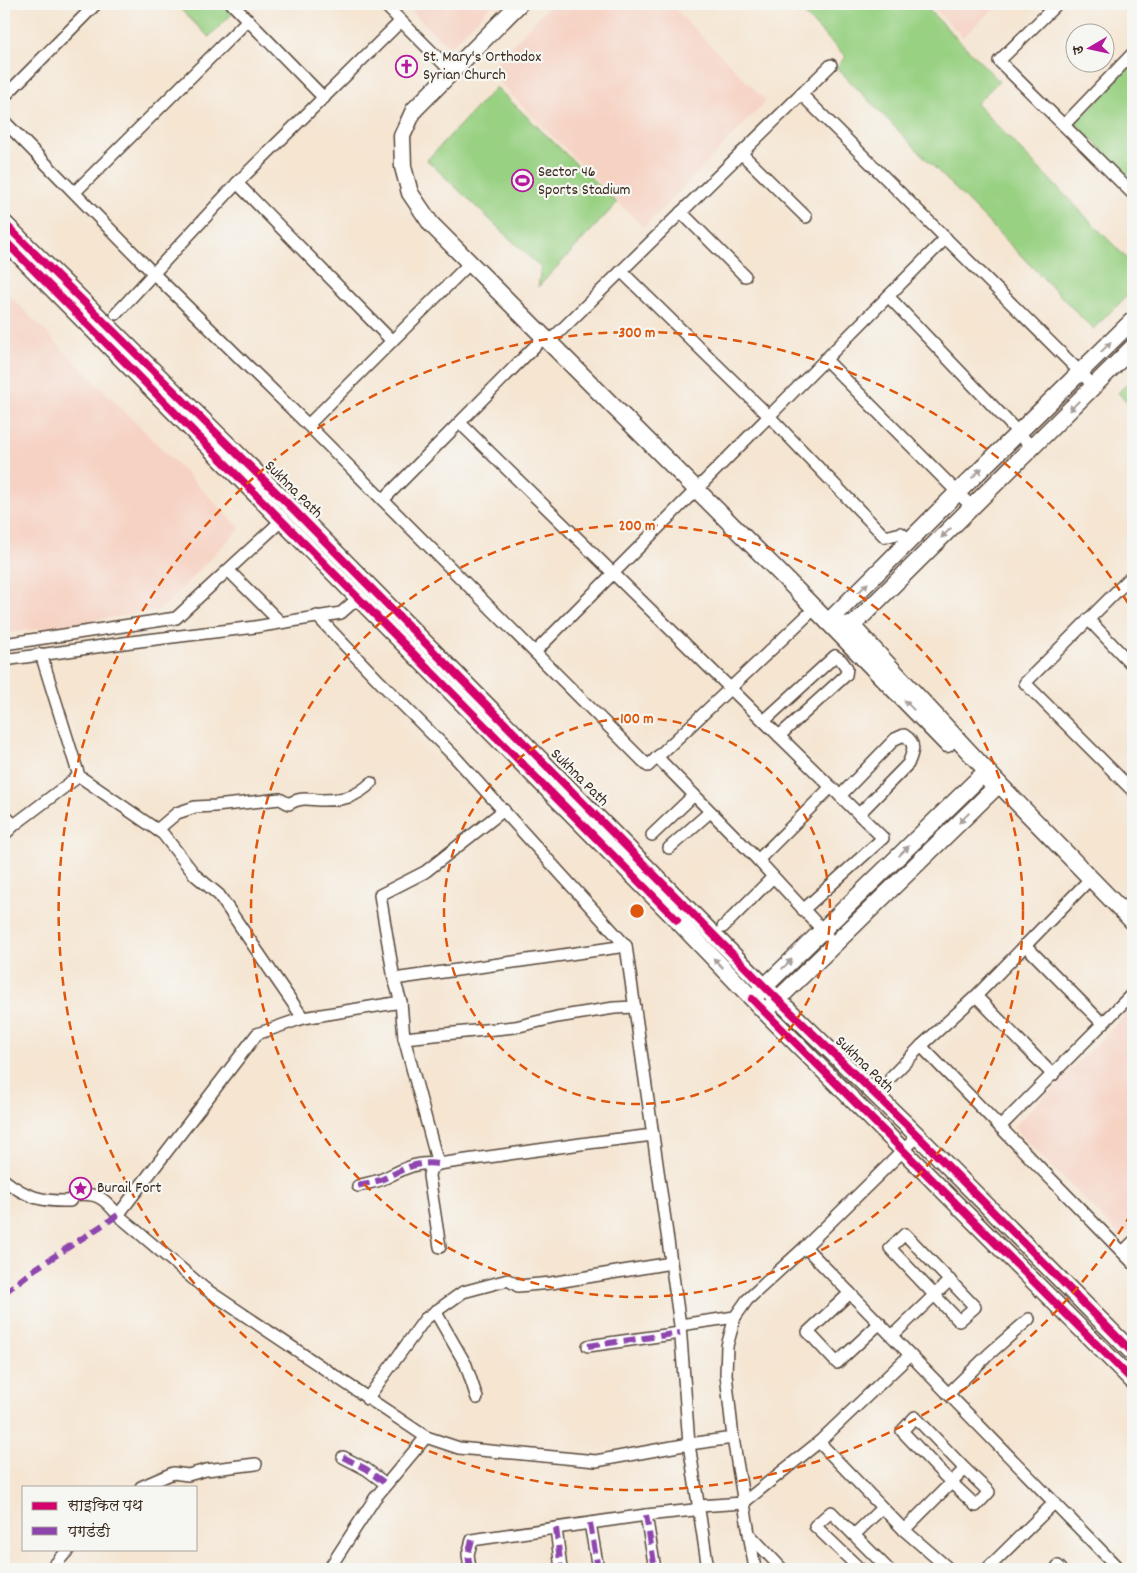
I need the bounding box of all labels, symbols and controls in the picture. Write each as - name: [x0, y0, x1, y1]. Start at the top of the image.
- north arrow: [1064, 22, 1114, 72]
- text: उ: [1068, 43, 1090, 56]
- place label: St. Mary's Orthodox Syrian Church: [423, 46, 541, 87]
- church icon: St. Mary's Orthodox Syrian Church: [395, 54, 419, 78]
- place label: Sector 46 Sports Stadium: [538, 161, 631, 202]
- sports icon: Sector 46 Sports Stadium: [510, 169, 534, 193]
- text: 300 m: [619, 323, 655, 345]
- one-way arrow: [1100, 341, 1112, 353]
- one-way arrow: [1068, 400, 1080, 412]
- street label: Sukhna Path: [259, 456, 327, 524]
- one-way arrow: [971, 467, 983, 479]
- text: 200 m: [619, 516, 655, 538]
- one-way arrow: [940, 527, 952, 539]
- one-way arrow: [856, 582, 868, 594]
- one-way arrow: [903, 700, 915, 712]
- text: 100 m: [620, 709, 654, 731]
- street label: Sukhna Path: [545, 744, 613, 812]
- one-way arrow: [958, 812, 970, 824]
- one-way arrow: [897, 846, 909, 858]
- centre of rings: [628, 902, 646, 920]
- one-way arrow: [712, 958, 724, 970]
- one-way arrow: [780, 958, 792, 970]
- street label: Sukhna Path: [829, 1031, 899, 1099]
- place icon: Burail Fort: [69, 1176, 93, 1200]
- place label: Burail Fort: [97, 1177, 162, 1200]
- legend: [22, 1486, 198, 1550]
- text: साइकिल पथ: [67, 1496, 143, 1518]
- text: पगडंडी: [67, 1522, 110, 1544]

